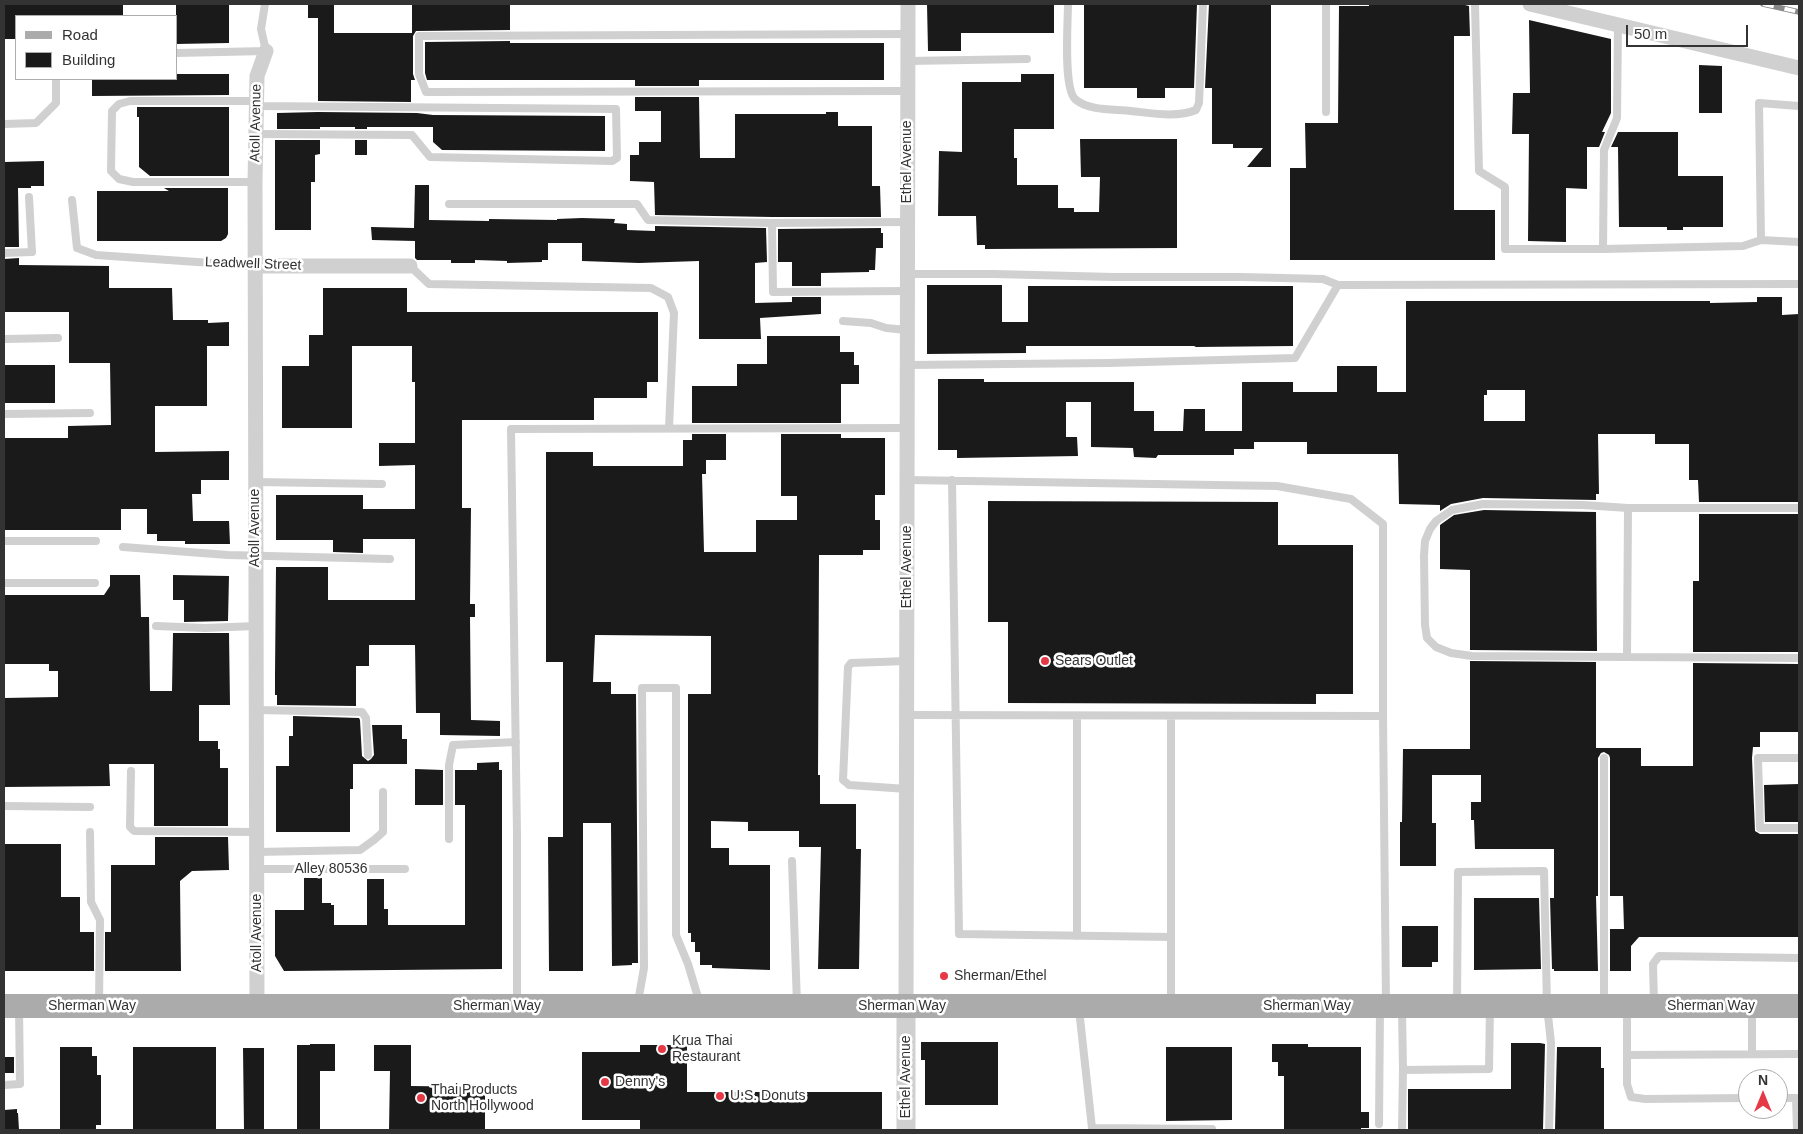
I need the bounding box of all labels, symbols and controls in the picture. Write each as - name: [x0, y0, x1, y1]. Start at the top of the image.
- legend: [15, 15, 178, 80]
- scale bar: [1628, 15, 1750, 47]
- text: 50 m: [1634, 25, 1667, 42]
- text: Road: [62, 26, 98, 43]
- text: Building: [62, 51, 115, 68]
- street label: Atoll Avenue: [247, 84, 265, 162]
- street label: Ethel Avenue: [899, 120, 915, 204]
- street label: Leadwell Street: [204, 254, 302, 274]
- street label: Atoll Avenue: [247, 489, 263, 567]
- street label: Ethel Avenue: [899, 525, 915, 609]
- place label: Sears Outlet: [1055, 653, 1133, 669]
- marker: Sears Outlet: [1039, 655, 1051, 667]
- street label: Alley 80536: [294, 861, 368, 877]
- street label: Atoll Avenue: [249, 894, 265, 972]
- place label: Sherman/Ethel: [954, 968, 1047, 984]
- marker: Sherman/Ethel: [938, 970, 950, 982]
- street label: Sherman Way: [48, 998, 136, 1014]
- street label: Sherman Way: [453, 998, 541, 1014]
- street label: Sherman Way: [858, 998, 946, 1014]
- street label: Sherman Way: [1263, 998, 1351, 1014]
- street label: Sherman Way: [1667, 998, 1755, 1014]
- place label: Krua Thai Restaurant: [672, 1033, 740, 1066]
- street label: Ethel Avenue: [898, 1035, 914, 1119]
- marker: Krua Thai Restaurant: [656, 1043, 668, 1055]
- north arrow: [1738, 1069, 1788, 1119]
- text: N: [1758, 1072, 1768, 1088]
- place label: Denny's: [615, 1074, 665, 1090]
- marker: Denny's: [599, 1076, 611, 1088]
- place label: Thai Products North Hollywood: [431, 1082, 534, 1114]
- place label: U.S. Donuts: [730, 1088, 805, 1104]
- marker: U.S. Donuts: [714, 1090, 726, 1102]
- marker: Thai Products North Hollywood: [415, 1092, 427, 1104]

